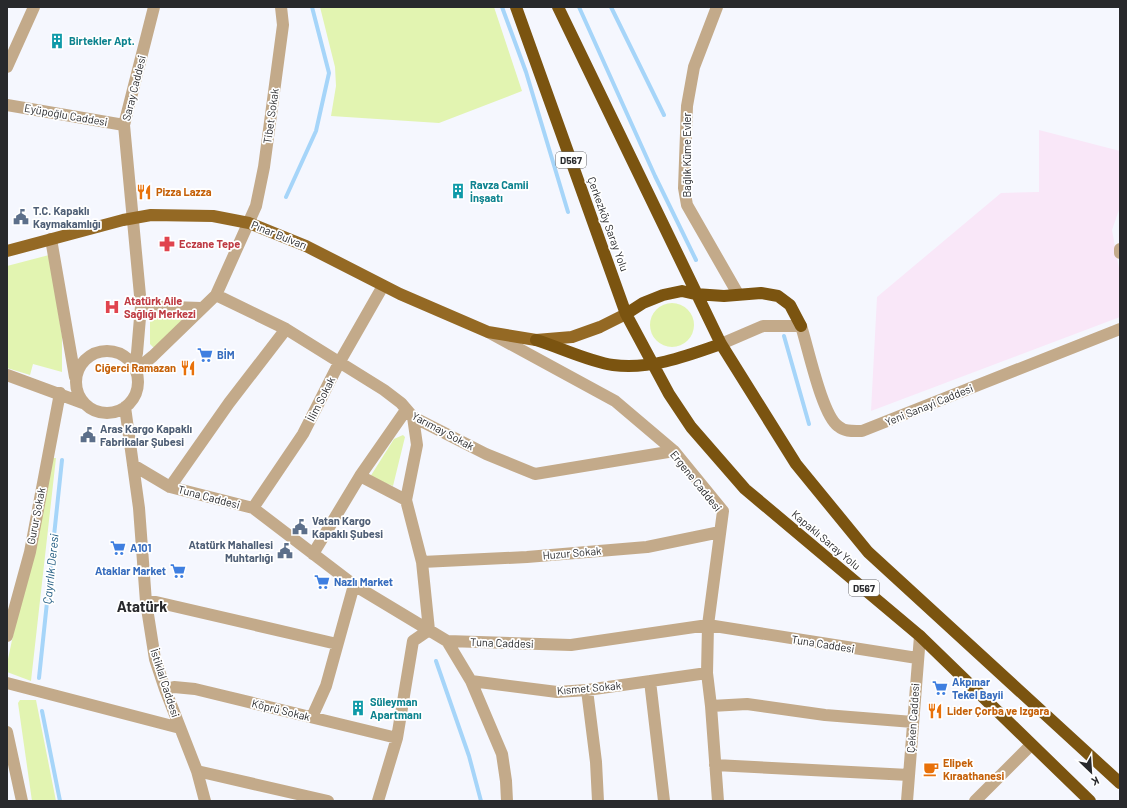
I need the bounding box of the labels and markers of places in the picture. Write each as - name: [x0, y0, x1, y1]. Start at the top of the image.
- building icon: Birtekler Apt.: [48, 32, 66, 50]
- place label: Birtekler Apt.: [69, 34, 135, 47]
- place label: Ravza Camii İnşaatı: [470, 178, 529, 204]
- building icon: Ravza Camii İnşaatı: [449, 182, 467, 200]
- restaurant icon: Pizza Lazza: [135, 183, 153, 201]
- place label: Pizza Lazza: [156, 185, 212, 198]
- place label: T.C. Kapaklı Kaymakamlığı: [33, 204, 101, 230]
- public building icon: T.C. Kapaklı Kaymakamlığı: [12, 208, 30, 226]
- pharmacy icon: Eczane Tepe: [158, 235, 176, 253]
- place label: Eczane Tepe: [179, 237, 240, 250]
- place label: Atatürk Aile Sağlığı Merkezi: [124, 294, 196, 320]
- hospital icon: Atatürk Aile Sağlığı Merkezi: [103, 298, 121, 316]
- supermarket icon: BİM: [196, 346, 214, 364]
- place label: BİM: [217, 348, 235, 361]
- restaurant icon: Ciğerci Ramazan: [179, 359, 197, 377]
- place label: Ciğerci Ramazan: [95, 361, 176, 374]
- place label: Aras Kargo Kapaklı Fabrikalar Şubesi: [100, 422, 192, 448]
- public building icon: Aras Kargo Kapaklı Fabrikalar Şubesi: [79, 426, 97, 444]
- place label: Vatan Kargo Kapaklı Şubesi: [312, 514, 383, 540]
- public building icon: Vatan Kargo Kapaklı Şubesi: [291, 518, 309, 536]
- place label: Atatürk Mahallesi Muhtarlığı: [188, 538, 273, 564]
- supermarket icon: A101: [109, 539, 127, 557]
- place label: A101: [130, 541, 151, 554]
- public building icon: Atatürk Mahallesi Muhtarlığı: [276, 542, 294, 560]
- supermarket icon: Ataklar Market: [169, 562, 187, 580]
- place label: Ataklar Market: [95, 564, 166, 577]
- supermarket icon: Nazlı Market: [313, 573, 331, 591]
- place label: Nazlı Market: [334, 575, 393, 588]
- place label: Akpınar Tekel Bayii: [952, 675, 1004, 701]
- supermarket icon: Akpınar Tekel Bayii: [931, 679, 949, 697]
- place label: Süleyman Apartmanı: [370, 695, 422, 721]
- building icon: Süleyman Apartmanı: [349, 699, 367, 717]
- restaurant icon: Lider Çorba ve Izgara: [926, 702, 944, 720]
- place label: Lider Çorba ve Izgara: [947, 704, 1050, 717]
- place label: Elipek Kıraathanesi: [943, 756, 1005, 782]
- cafe icon: Elipek Kıraathanesi: [922, 760, 940, 778]

